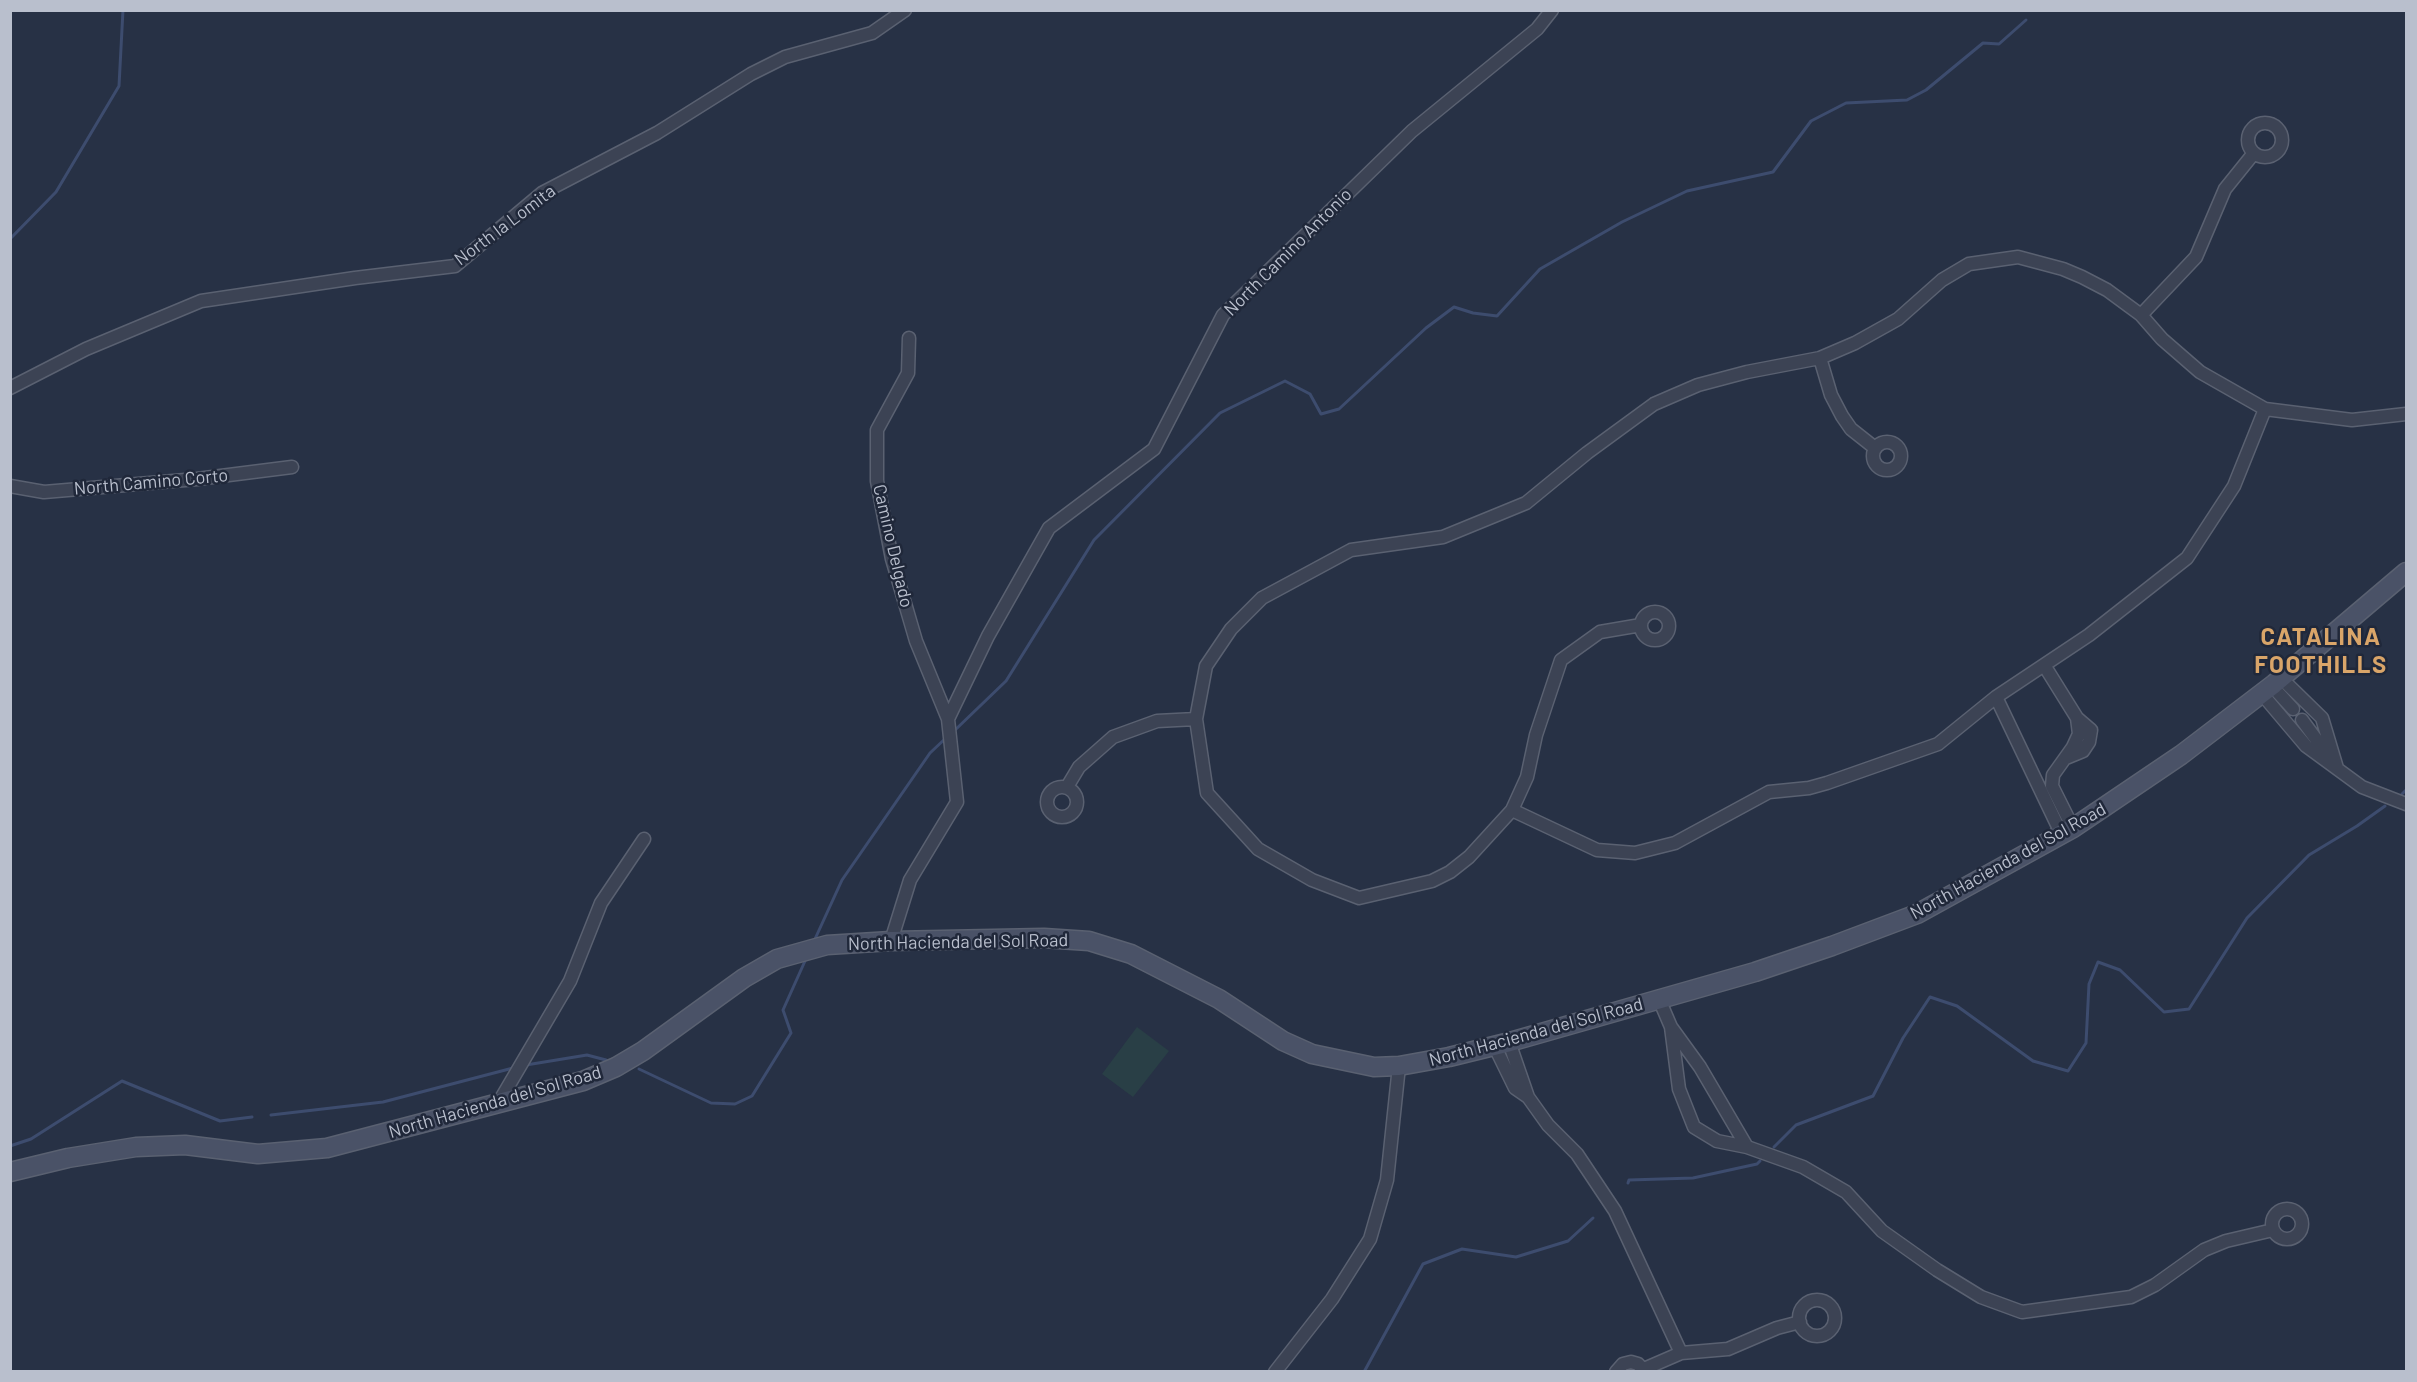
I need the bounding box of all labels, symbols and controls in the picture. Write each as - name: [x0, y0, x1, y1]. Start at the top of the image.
- street label: North la Lomita: [450, 180, 560, 270]
- street label: North Camino Antonio: [1220, 184, 1356, 320]
- street label: North Camino Corto: [73, 464, 229, 500]
- street label: Camino Delgado: [868, 482, 918, 610]
- district label: CATALINA FOOTHILLS: [2254, 623, 2388, 679]
- street label: North Hacienda del Sol Road: [1906, 798, 2110, 924]
- street label: North Hacienda del Sol Road: [848, 929, 1068, 955]
- street label: North Hacienda del Sol Road: [1427, 993, 1645, 1071]
- street label: North Hacienda del Sol Road: [386, 1061, 604, 1143]

